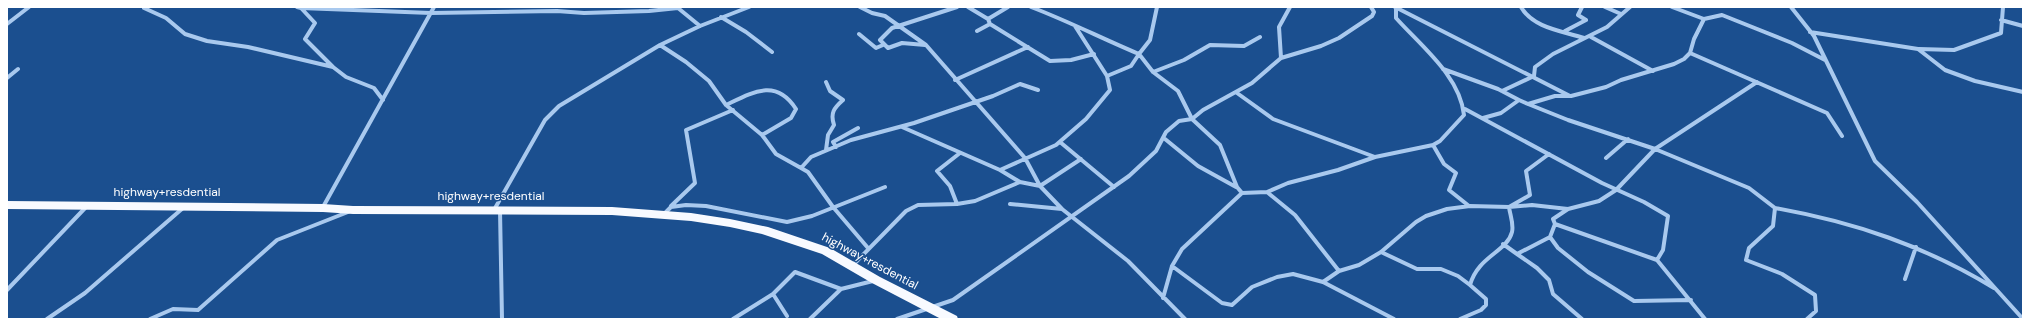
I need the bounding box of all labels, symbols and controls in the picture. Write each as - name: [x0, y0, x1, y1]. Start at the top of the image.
- street label: highway+resdential: [113, 184, 221, 200]
- street label: highway+resdential: [437, 188, 545, 204]
- street label: highway+resdential: [819, 229, 921, 293]

